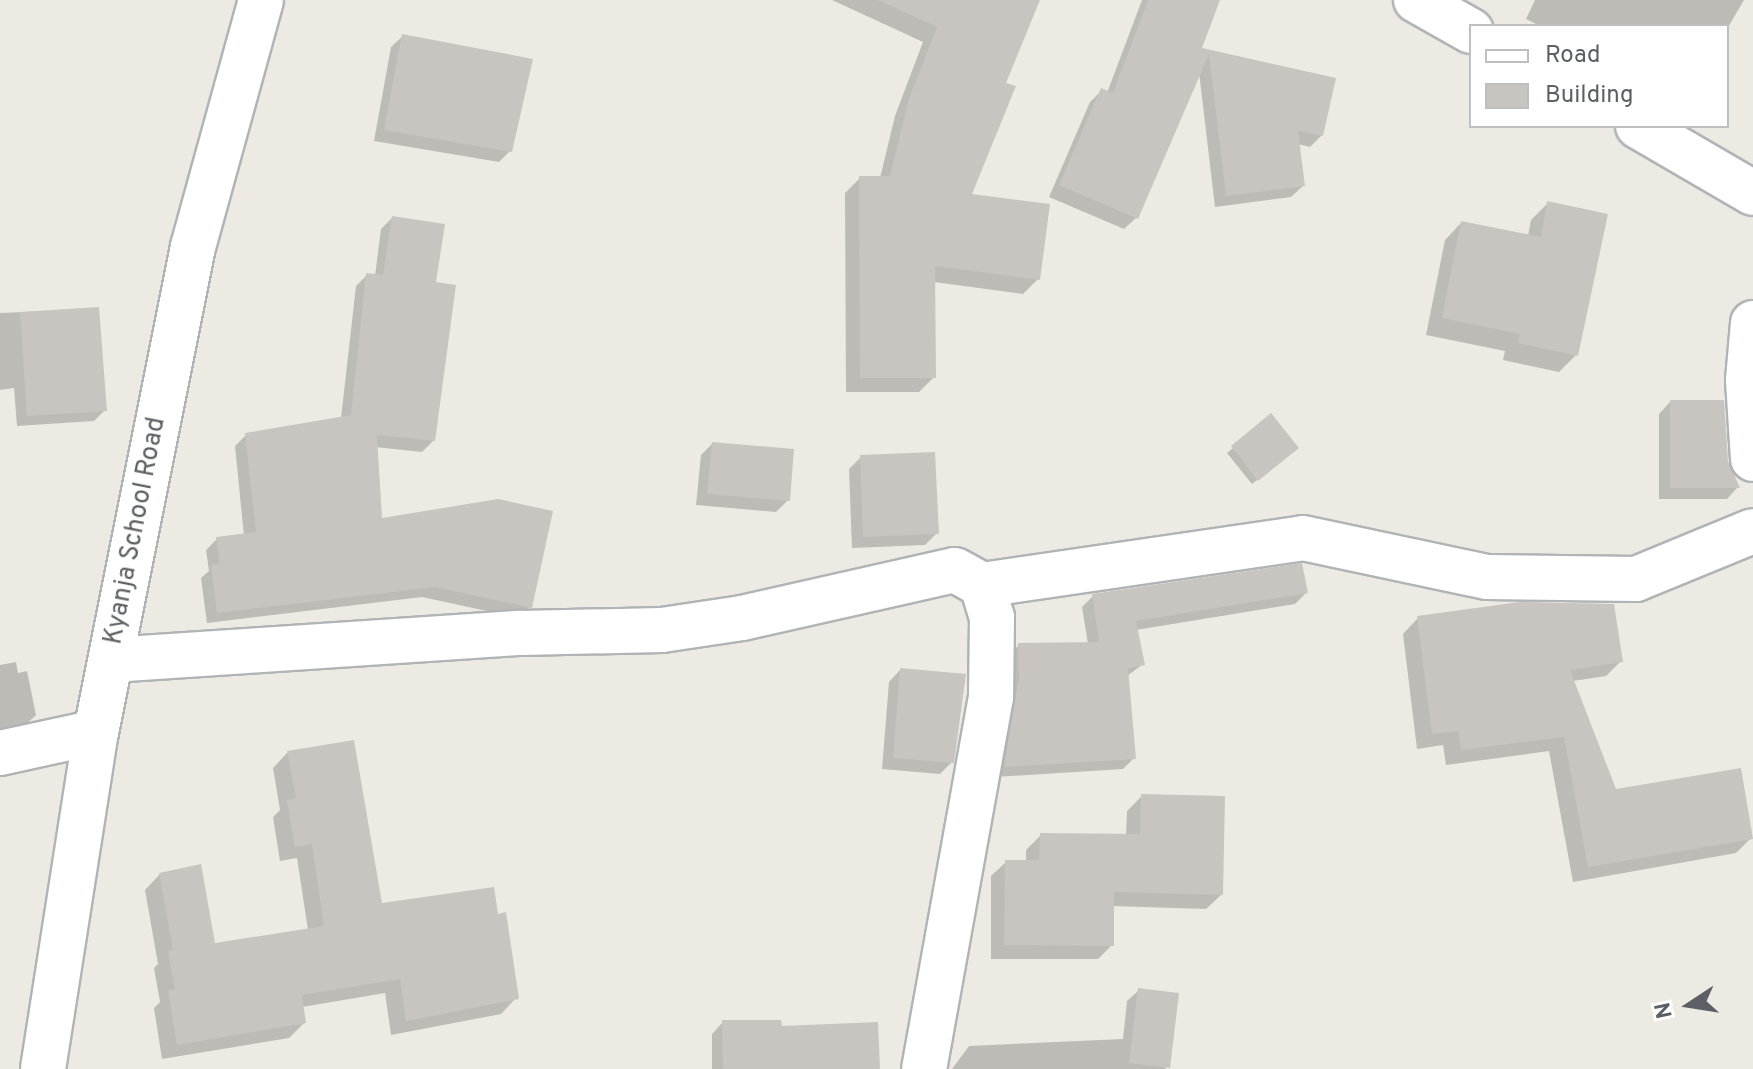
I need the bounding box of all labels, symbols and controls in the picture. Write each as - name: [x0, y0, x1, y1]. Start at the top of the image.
- legend: [1469, 24, 1729, 128]
- text: Road: [1545, 41, 1601, 71]
- text: Building: [1545, 81, 1634, 111]
- street label: Kyanja School Road: [99, 415, 173, 647]
- north arrow: [1649, 965, 1729, 1045]
- text: N: [1650, 1000, 1680, 1021]

